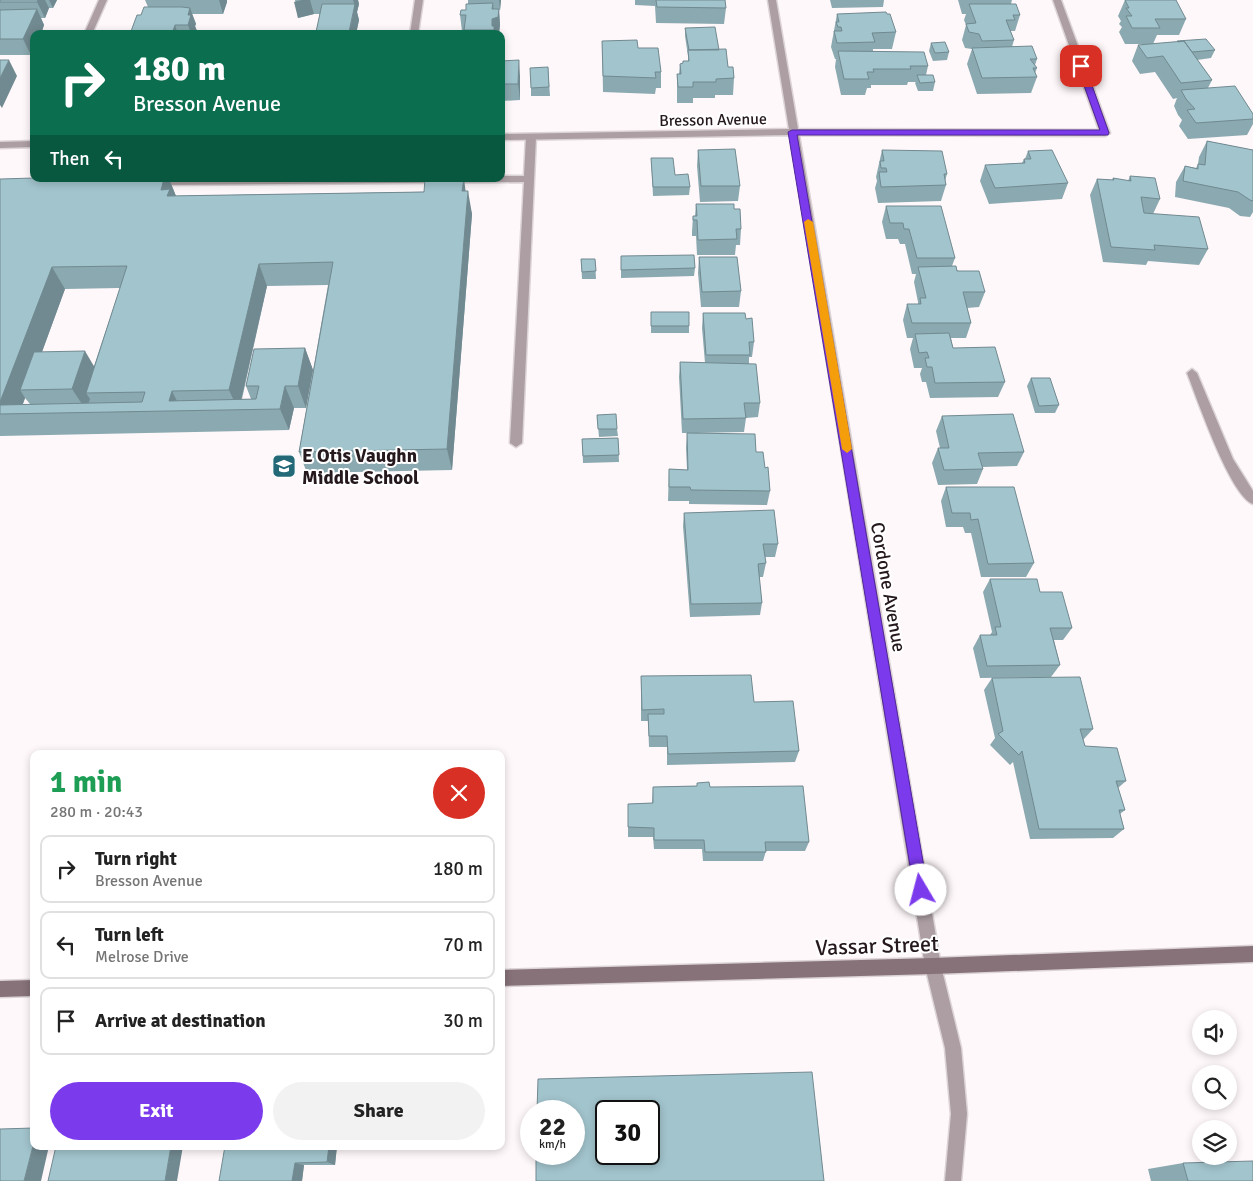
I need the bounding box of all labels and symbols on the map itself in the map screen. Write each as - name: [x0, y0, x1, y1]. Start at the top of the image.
- pin: [1060, 45, 1102, 87]
- street label: Bresson Avenue: [659, 109, 767, 131]
- place label: E Otis Vaughn Middle School: [302, 444, 419, 490]
- school or university icon: E Otis Vaughn Middle School: [271, 453, 297, 479]
- street label: Cordone Avenue: [865, 520, 911, 654]
- position arrow: [894, 863, 946, 915]
- street label: Vassar Street: [815, 930, 940, 961]
- speed limit sign: 30: [595, 1100, 660, 1165]

